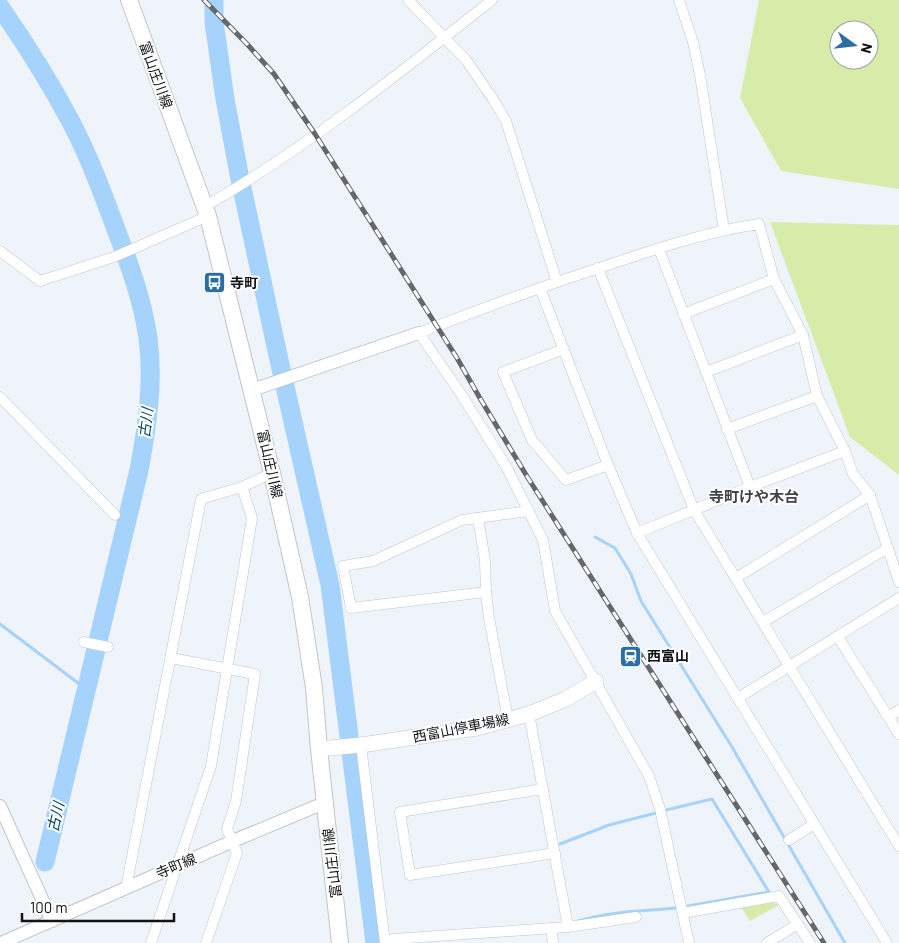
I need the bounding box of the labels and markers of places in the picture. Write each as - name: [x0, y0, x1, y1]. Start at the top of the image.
- bus stop icon: 寺町: [202, 271, 226, 295]
- place label: 寺町: [230, 274, 258, 291]
- station icon: 西富山: [619, 644, 643, 668]
- place label: 西富山: [647, 647, 689, 664]

